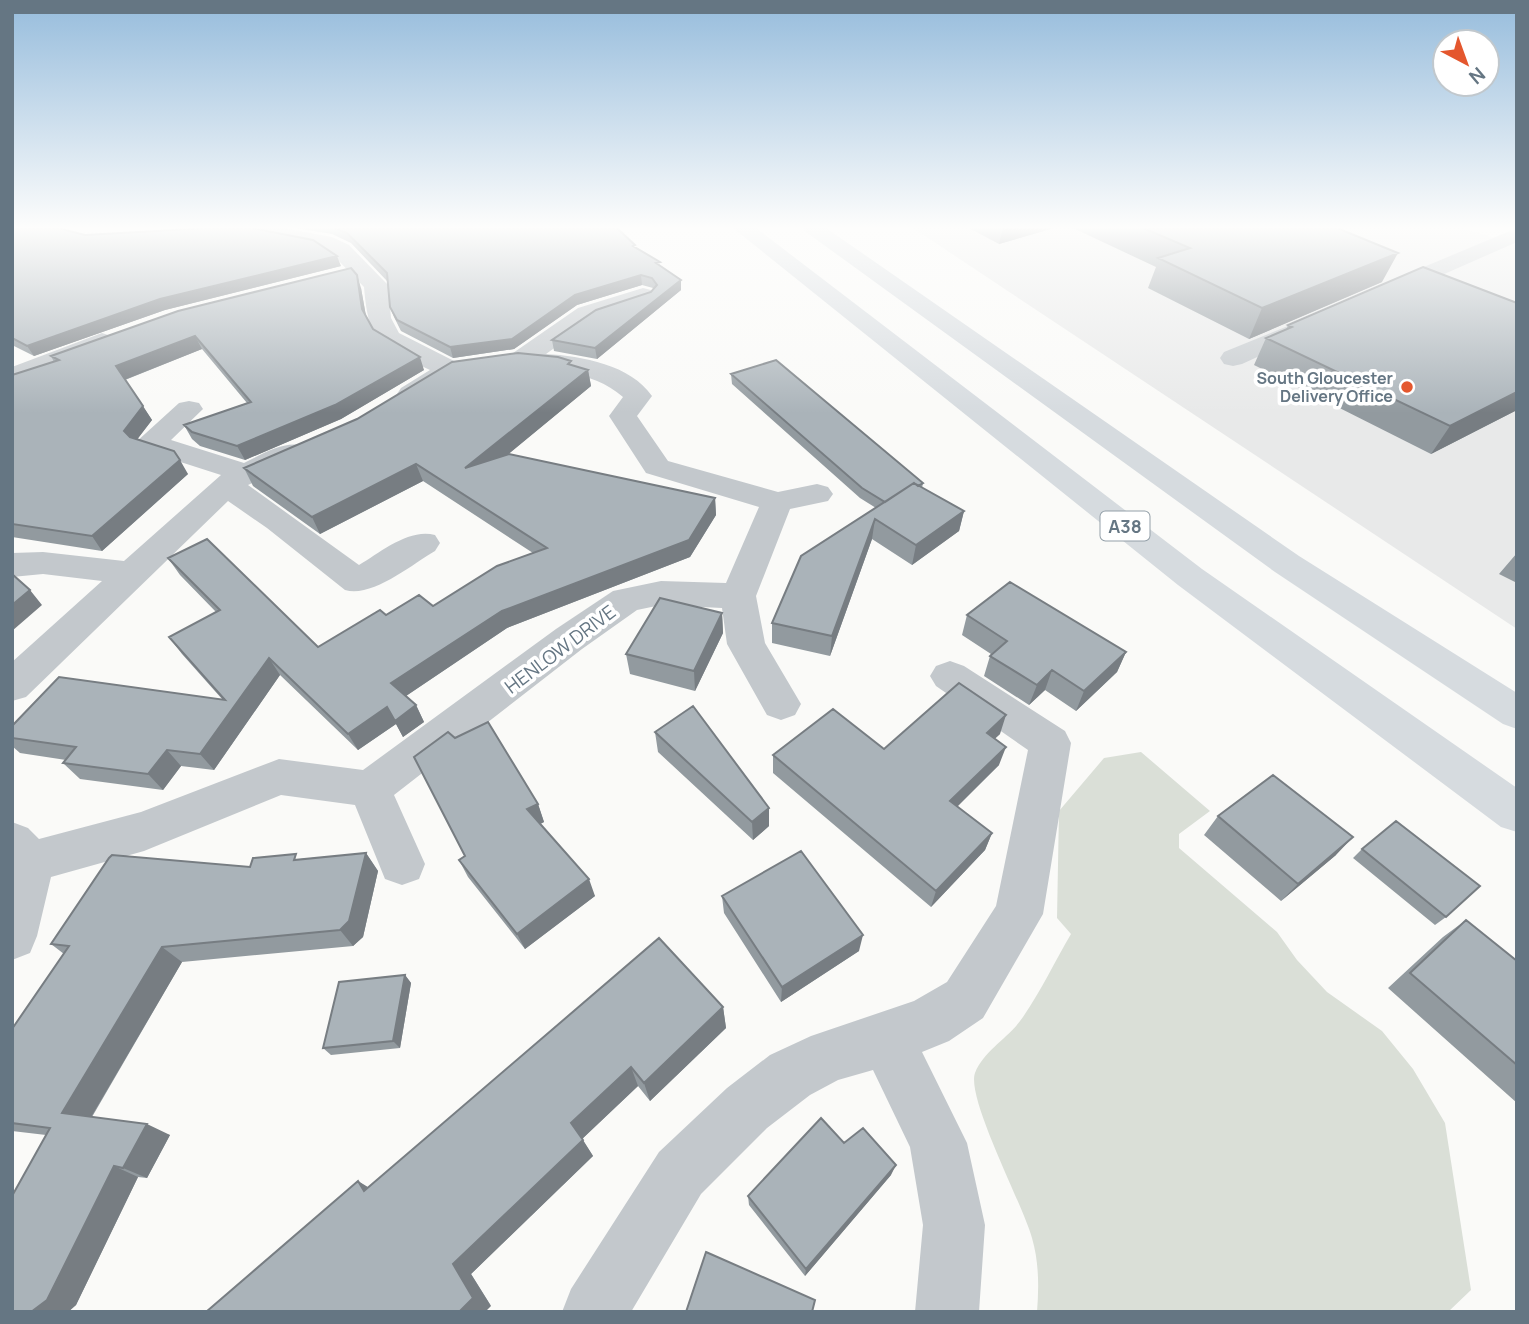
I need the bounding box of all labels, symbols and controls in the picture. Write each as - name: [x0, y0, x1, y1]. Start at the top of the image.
- north arrow: [1431, 28, 1501, 98]
- text: N: [1463, 62, 1491, 90]
- place label: South Gloucester Delivery Office: [1257, 367, 1393, 407]
- marker: South Gloucester Delivery Office: [1399, 379, 1415, 395]
- road number: A38: [1100, 512, 1150, 540]
- street label: HENLOW DRIVE: [499, 599, 621, 699]

